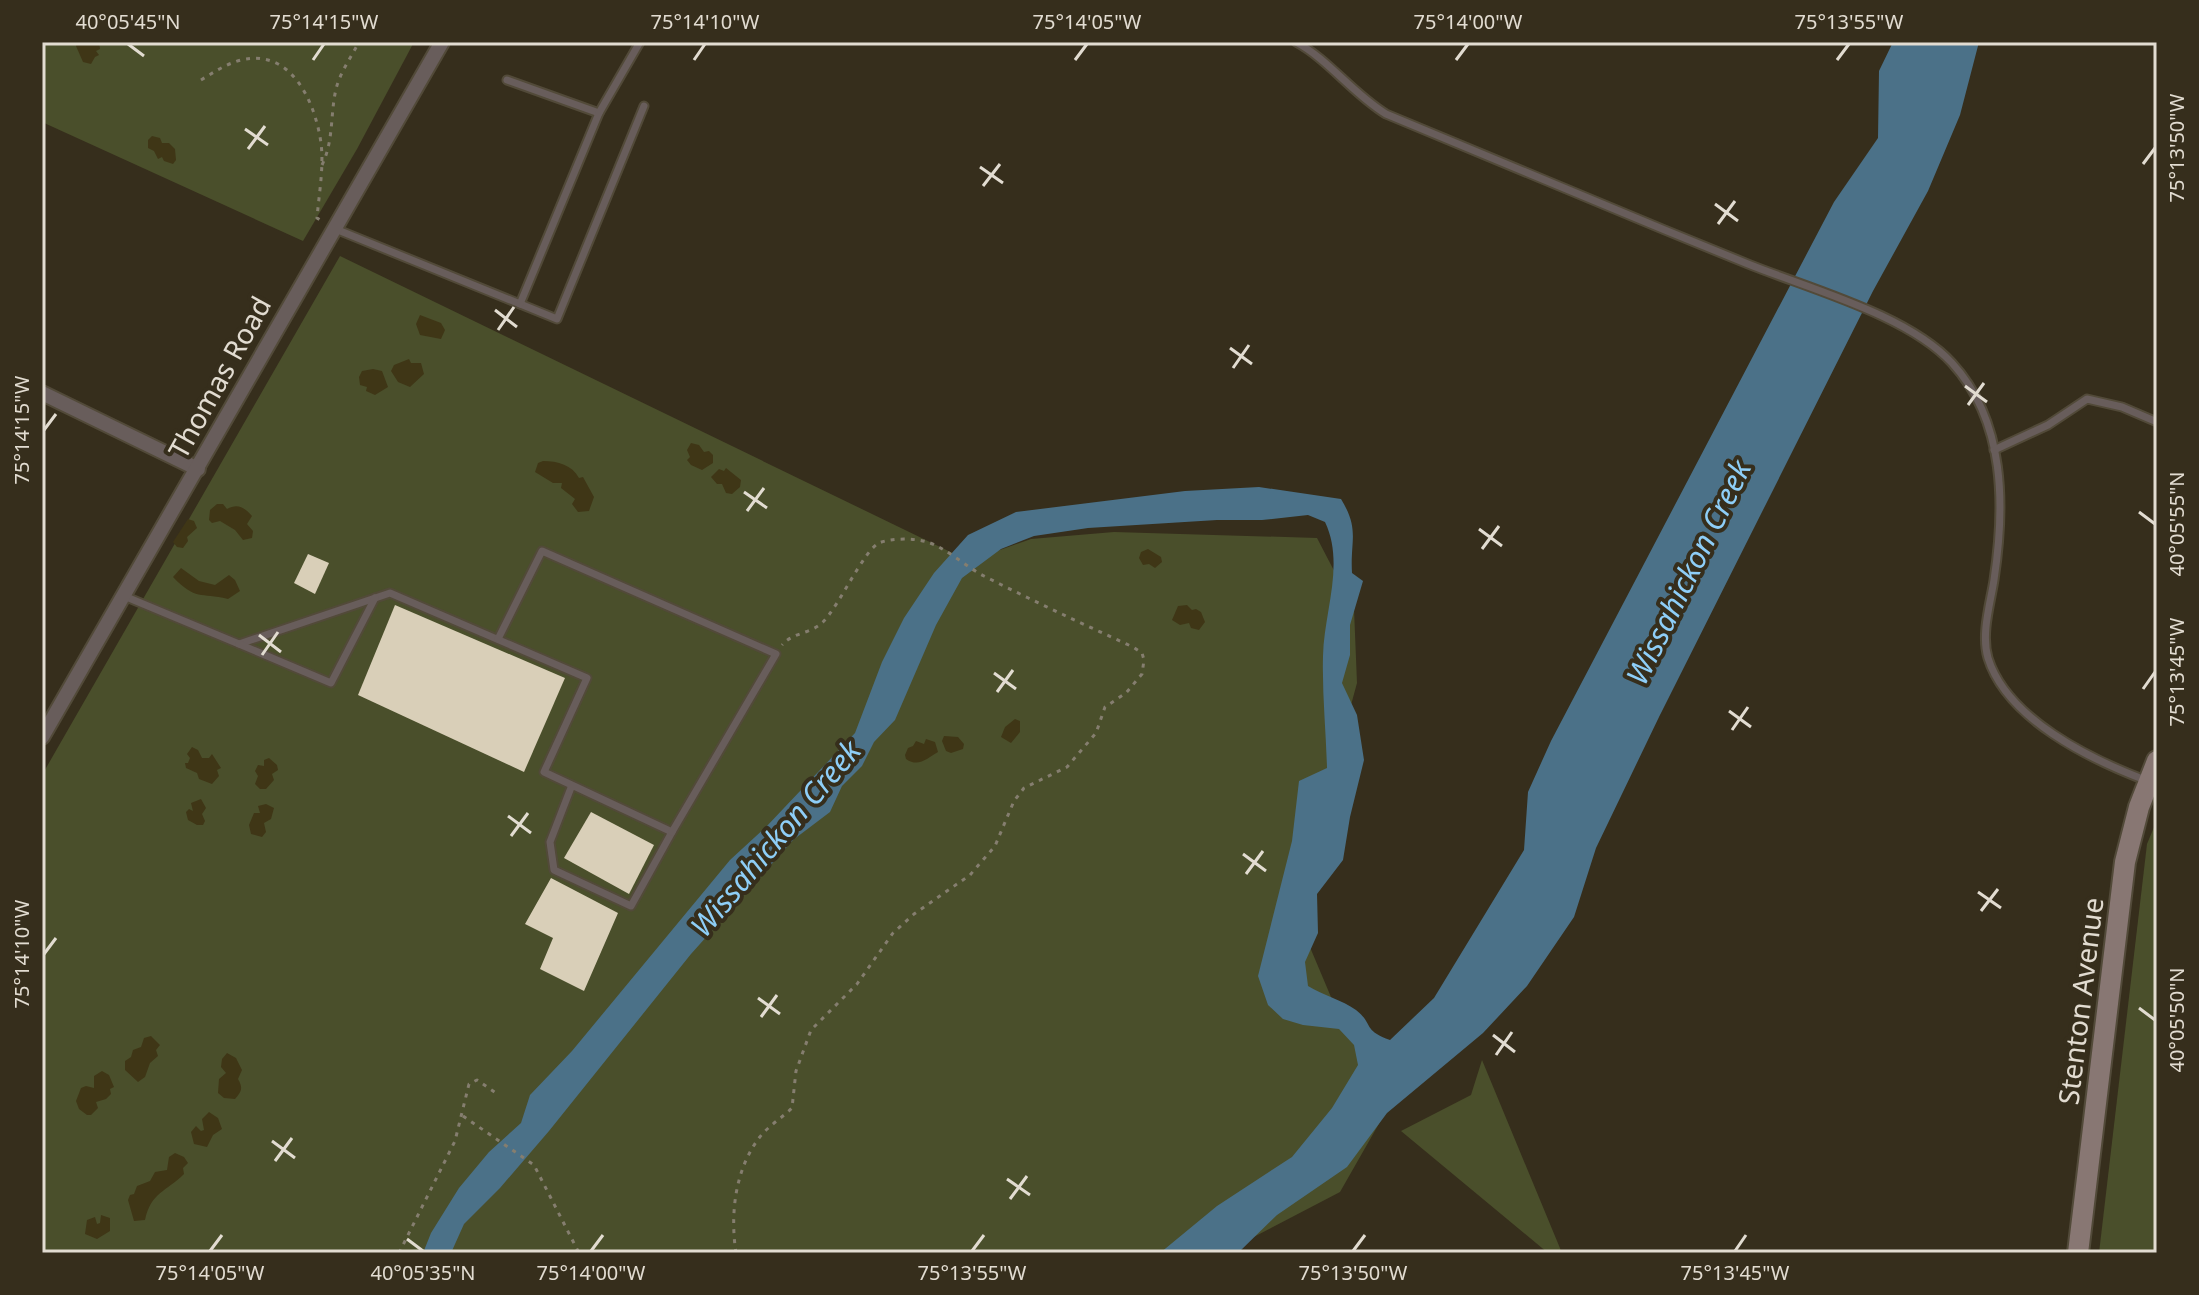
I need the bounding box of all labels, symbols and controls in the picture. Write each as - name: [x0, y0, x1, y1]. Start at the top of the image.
- text: 40°05'45"N: [75, 8, 181, 35]
- text: 75°14'15"W: [270, 8, 379, 35]
- text: 75°14'10"W: [651, 8, 760, 35]
- text: 75°14'05"W: [1033, 8, 1142, 35]
- text: 75°14'00"W: [1414, 8, 1523, 35]
- text: 75°13'55"W: [1795, 8, 1904, 35]
- text: 75°13'50"W: [2163, 93, 2190, 202]
- street label: Thomas Road: [159, 289, 279, 465]
- text: 75°14'15"W: [8, 375, 35, 484]
- water label: Wissahickon Creek: [1616, 452, 1761, 691]
- text: 40°05'55"N: [2163, 471, 2190, 577]
- text: 75°13'45"W: [2163, 617, 2190, 726]
- water label: Wissahickon Creek: [681, 730, 870, 945]
- street label: Stenton Avenue: [2048, 895, 2112, 1107]
- text: 75°14'10"W: [8, 899, 35, 1008]
- text: 40°05'50"N: [2163, 967, 2190, 1073]
- text: 75°14'05"W: [156, 1259, 265, 1286]
- text: 40°05'35"N: [370, 1259, 476, 1286]
- text: 75°14'00"W: [537, 1259, 646, 1286]
- text: 75°13'55"W: [918, 1259, 1027, 1286]
- text: 75°13'50"W: [1299, 1259, 1408, 1286]
- text: 75°13'45"W: [1681, 1259, 1790, 1286]

